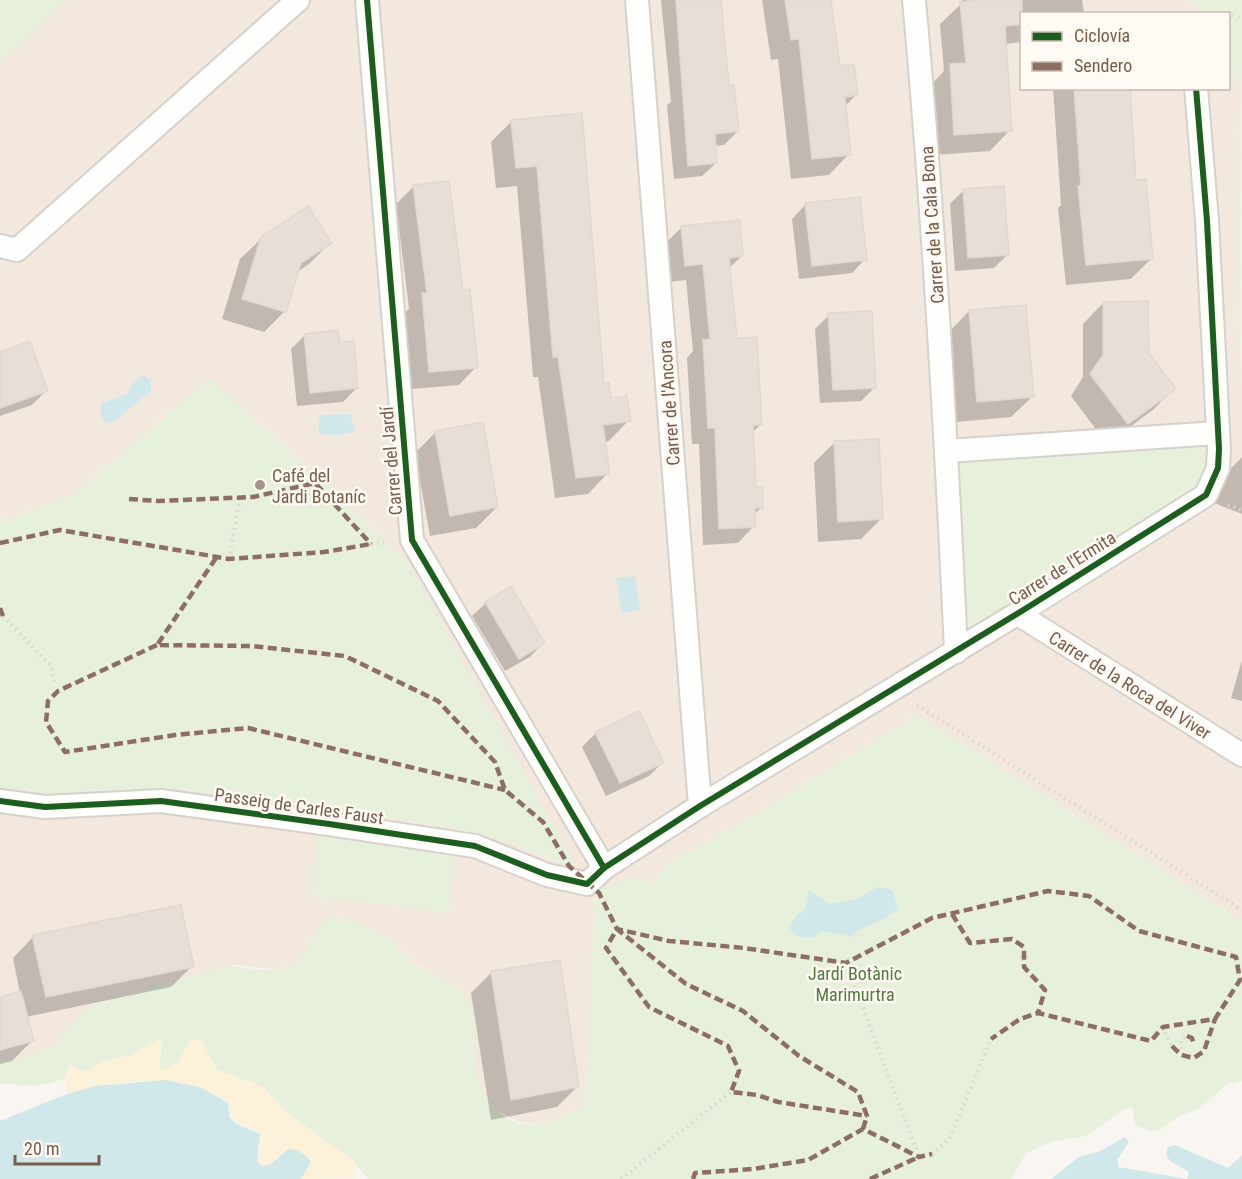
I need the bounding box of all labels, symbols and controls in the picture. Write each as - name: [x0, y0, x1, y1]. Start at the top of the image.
- legend: [1020, 12, 1230, 90]
- text: Ciclovía: [1074, 25, 1130, 46]
- text: Sendero: [1074, 55, 1132, 76]
- street label: Carrer de la Cala Bona: [916, 145, 948, 305]
- street label: Carrer de l'Ancora: [654, 340, 684, 466]
- street label: Carrer del Jardí: [376, 405, 406, 516]
- place label: Café del Jardi Botaníc: [272, 465, 366, 507]
- marker: Café del Jardi Botaníc: [253, 478, 267, 492]
- street label: Carrer de l'Ermita: [1004, 527, 1120, 609]
- street label: Carrer de la Roca del Viver: [1045, 627, 1215, 744]
- street label: Passeig de Carles Faust: [213, 784, 385, 828]
- park label: Jardí Botànic Marimurtra: [808, 963, 902, 1005]
- scale bar: [15, 1128, 99, 1166]
- text: 20 m: [24, 1138, 59, 1159]

